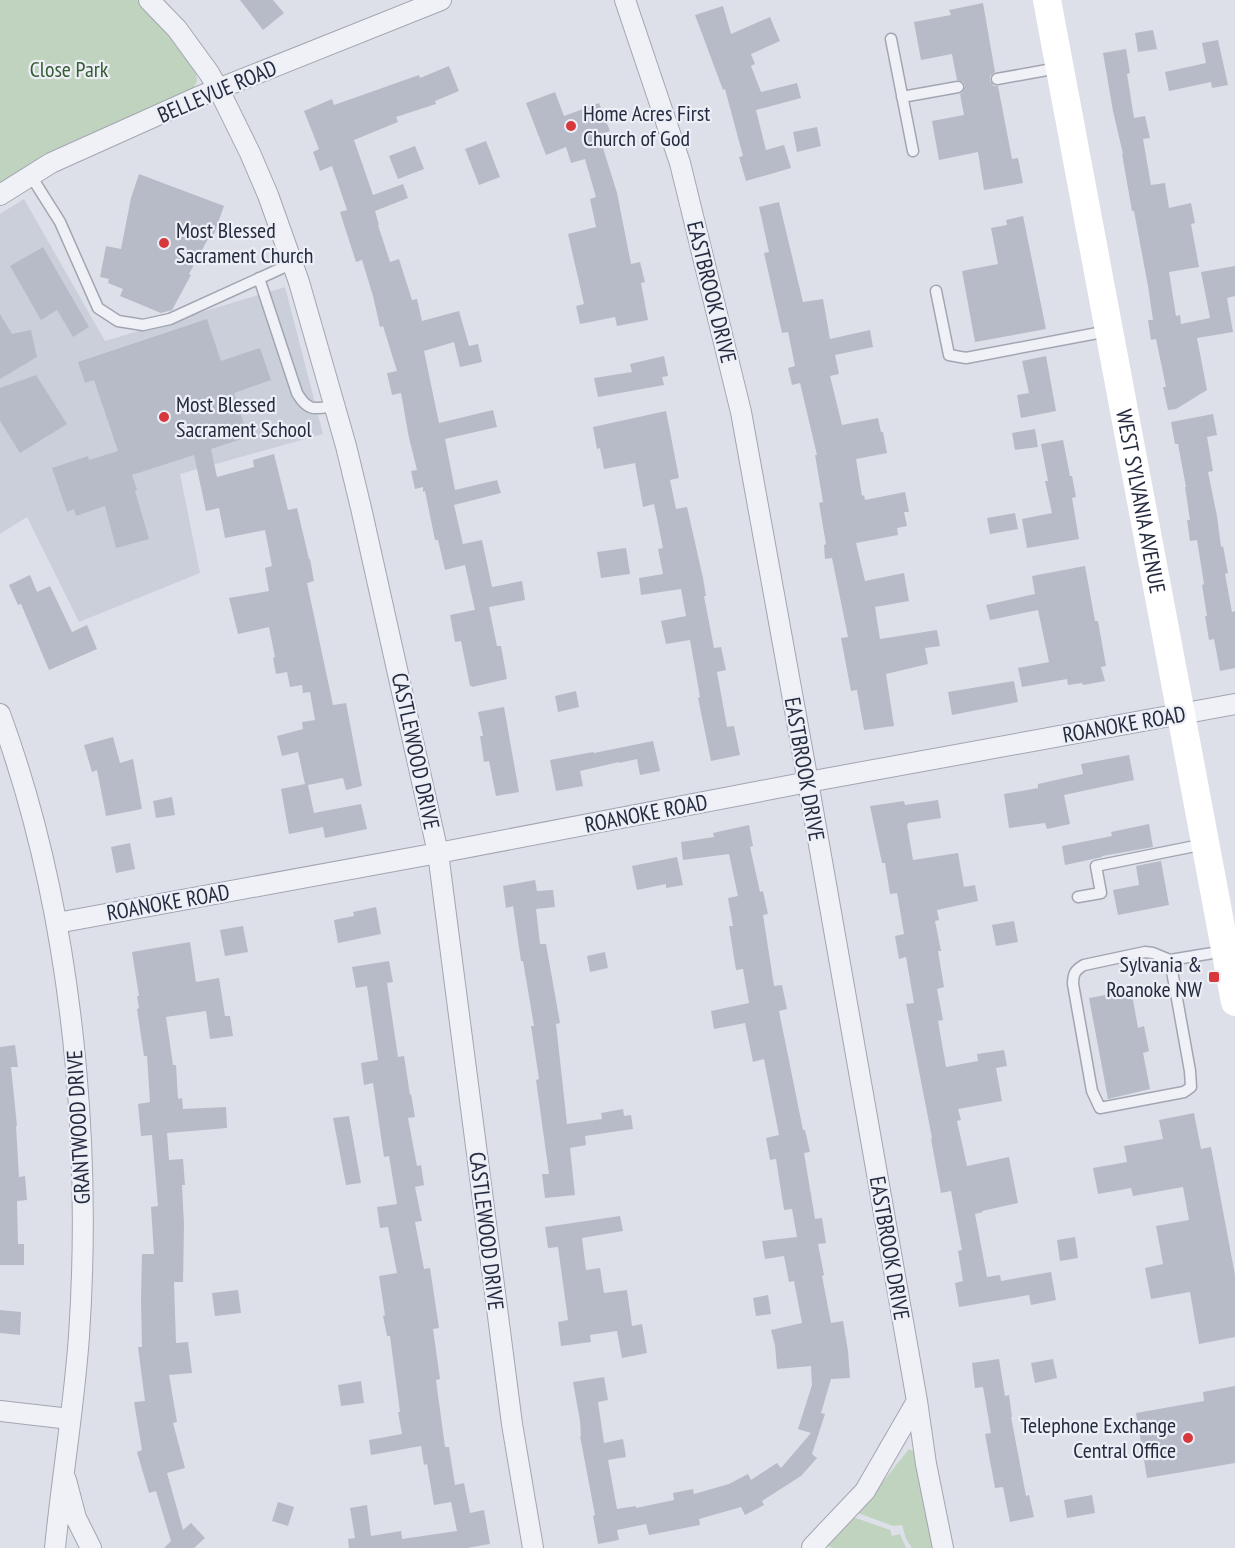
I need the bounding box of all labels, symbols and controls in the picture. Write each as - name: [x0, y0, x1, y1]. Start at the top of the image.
- street label: BELLEVUE ROAD: [153, 53, 281, 129]
- park label: Close Park: [30, 55, 109, 83]
- place label: Home Acres First Church of God: [583, 99, 710, 152]
- marker: Home Acres First Church of God: [564, 119, 578, 133]
- place label: Most Blessed Sacrament Church: [176, 216, 314, 269]
- street label: EASTBROOK DRIVE: [681, 218, 743, 366]
- marker: Most Blessed Sacrament Church: [157, 236, 171, 250]
- place label: Most Blessed Sacrament School: [176, 390, 313, 443]
- street label: WEST SYLVANIA AVENUE: [1110, 407, 1172, 596]
- marker: Most Blessed Sacrament School: [157, 410, 171, 424]
- street label: CASTLEWOOD DRIVE: [386, 670, 446, 832]
- street label: EASTBROOK DRIVE: [779, 695, 831, 843]
- street label: ROANOKE ROAD: [1060, 699, 1188, 749]
- street label: ROANOKE ROAD: [582, 787, 710, 839]
- street label: ROANOKE ROAD: [104, 877, 232, 927]
- place label: Sylvania & Roanoke NW: [1106, 950, 1202, 1003]
- marker: Sylvania & Roanoke NW: [1207, 970, 1221, 984]
- street label: GRANTWOOD DRIVE: [60, 1049, 96, 1205]
- street label: CASTLEWOOD DRIVE: [463, 1150, 511, 1312]
- street label: EASTBROOK DRIVE: [864, 1174, 916, 1322]
- place label: Telephone Exchange Central Office: [1020, 1411, 1176, 1464]
- marker: Telephone Exchange Central Office: [1181, 1431, 1195, 1445]

